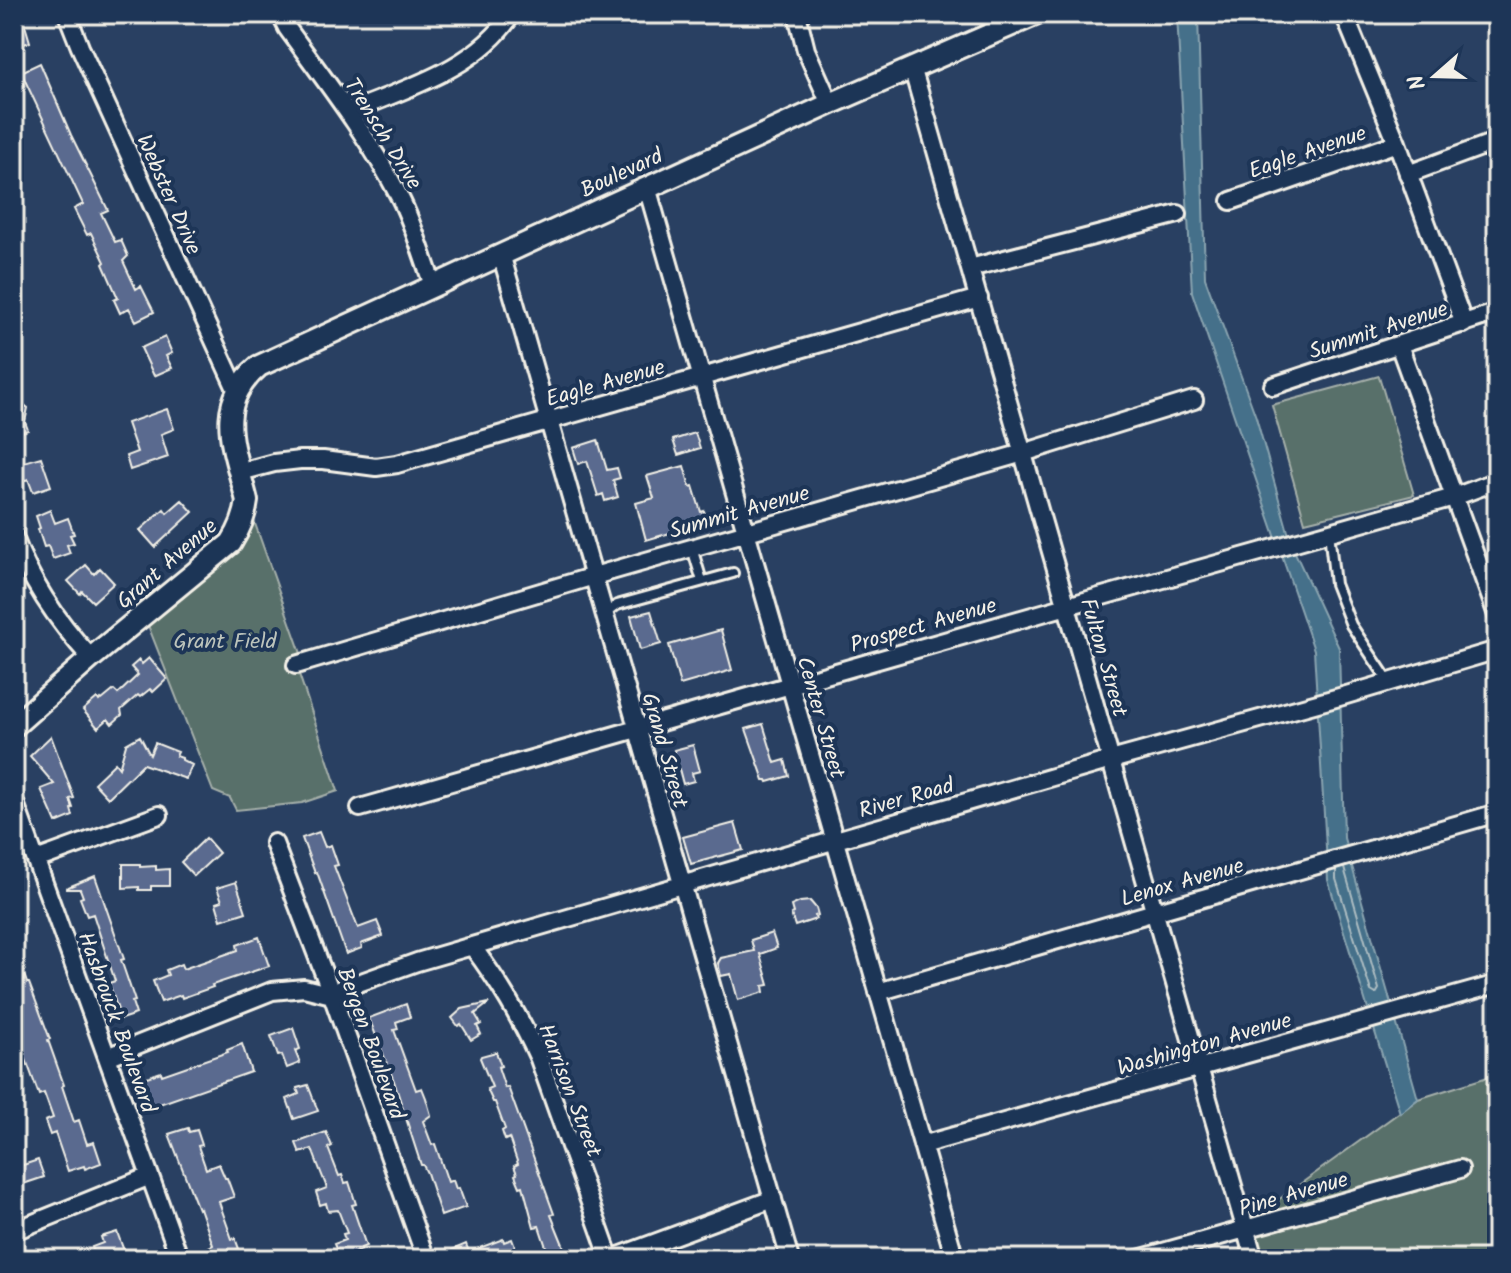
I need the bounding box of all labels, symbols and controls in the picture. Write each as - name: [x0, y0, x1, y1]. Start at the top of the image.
- north arrow: [1395, 36, 1475, 116]
- text: N: [1400, 69, 1437, 94]
- street label: Trensch Drive: [334, 71, 430, 197]
- street label: Eagle Avenue: [1244, 117, 1372, 190]
- street label: Webster Drive: [126, 129, 210, 261]
- street label: Boulevard: [575, 139, 670, 209]
- street label: Summit Avenue: [1305, 292, 1453, 370]
- street label: Eagle Avenue: [542, 351, 669, 418]
- street label: Summit Avenue: [665, 477, 814, 550]
- street label: Grant Avenue: [109, 511, 226, 619]
- street label: Prospect Avenue: [846, 589, 1001, 664]
- street label: Fulton Street: [1069, 594, 1136, 722]
- park label: Grant Field: [173, 625, 278, 660]
- street label: Center Street: [786, 653, 854, 783]
- street label: Grand Street: [630, 689, 697, 813]
- street label: River Road: [855, 769, 959, 830]
- street label: Lenox Avenue: [1117, 849, 1248, 918]
- street label: Hasbrouck Boulevard: [67, 927, 165, 1119]
- street label: Bergen Boulevard: [326, 963, 414, 1126]
- street label: Washington Avenue: [1113, 1004, 1296, 1087]
- street label: Harrison Street: [527, 1019, 610, 1163]
- street label: Pine Avenue: [1235, 1163, 1353, 1228]

